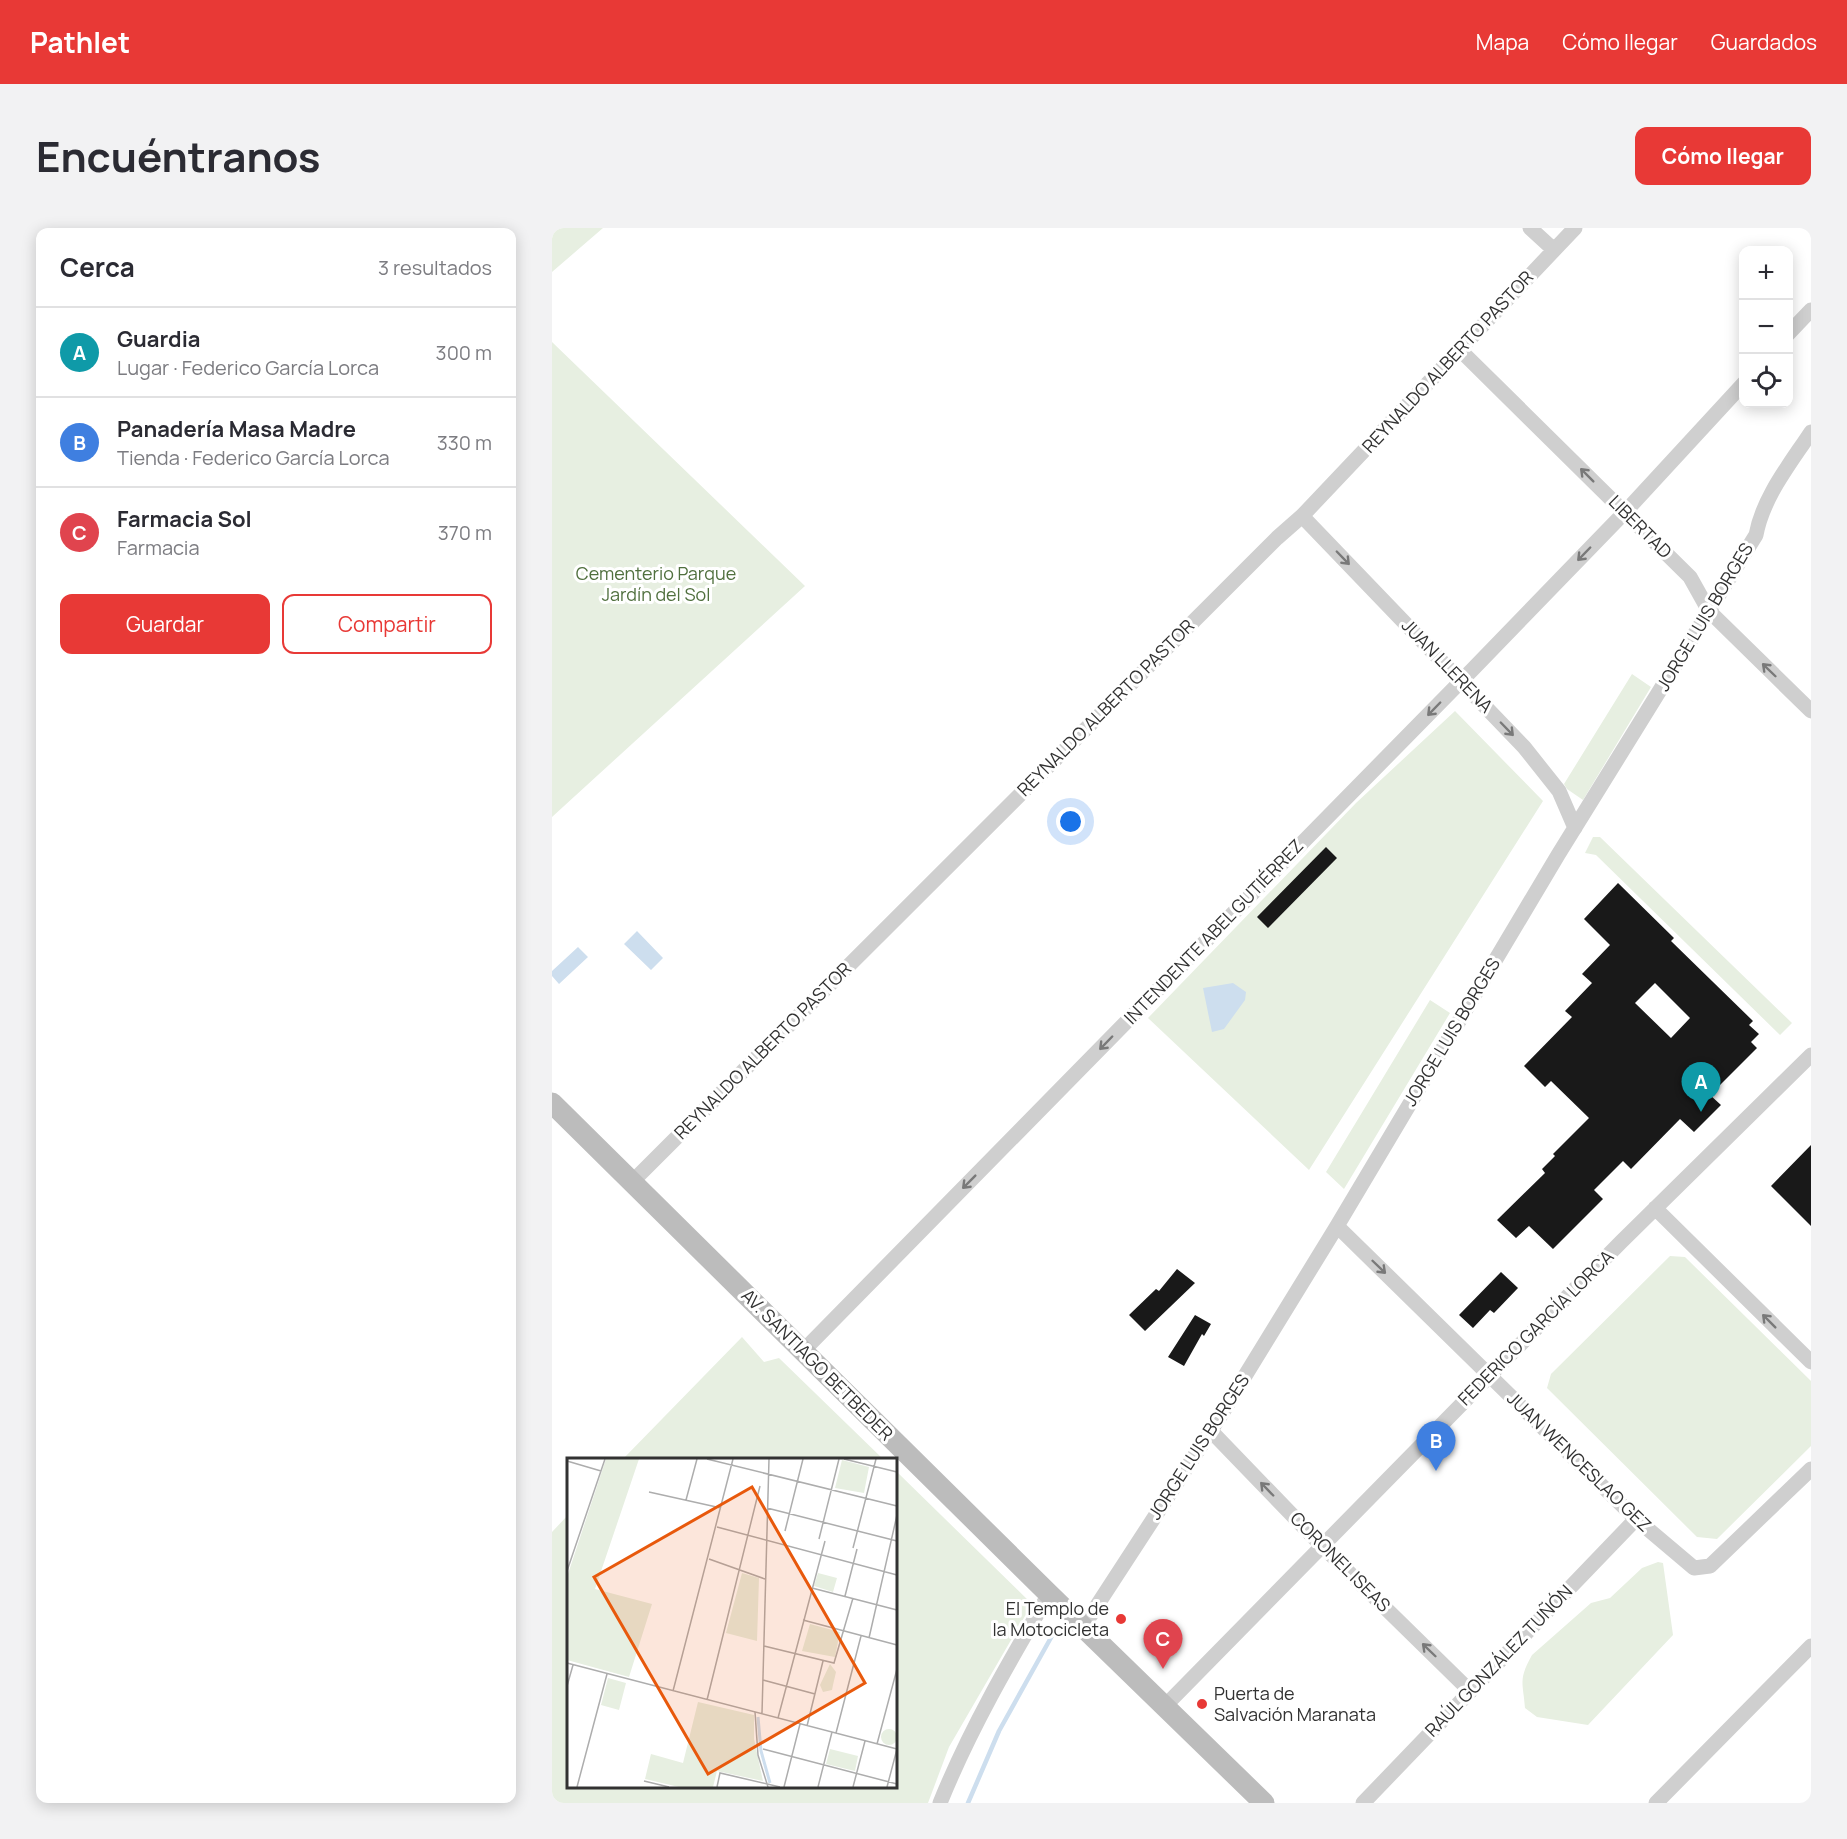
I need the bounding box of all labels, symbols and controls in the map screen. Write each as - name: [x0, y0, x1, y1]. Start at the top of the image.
- text: Pathlet: [30, 23, 130, 61]
- text: Mapa: [1476, 28, 1529, 56]
- text: Cómo llegar: [1562, 28, 1678, 56]
- text: Guardados: [1711, 28, 1817, 56]
- text: Encuéntranos: [36, 127, 321, 185]
- button: Cómo llegar: [1635, 127, 1811, 185]
- map controls: [1739, 246, 1793, 408]
- button: +: [1739, 246, 1793, 300]
- text: Cerca: [60, 249, 135, 285]
- text: 3 resultados: [378, 254, 492, 281]
- street label: REYNALDO ALBERTO PASTOR: [1356, 265, 1538, 458]
- button: −: [1739, 300, 1793, 354]
- text: Guardia: [117, 324, 201, 354]
- text: A: [73, 339, 86, 366]
- text: 300 m: [436, 339, 492, 366]
- text: Lugar · Federico García Lorca: [117, 354, 379, 381]
- button: locate: [1739, 354, 1793, 408]
- text: Panadería Masa Madre: [117, 414, 356, 444]
- text: B: [73, 429, 86, 456]
- text: 330 m: [437, 429, 492, 456]
- text: Tienda · Federico García Lorca: [117, 444, 390, 471]
- one-way arrow: [1579, 467, 1594, 482]
- street label: LIBERTAD: [1604, 490, 1677, 563]
- text: Farmacia Sol: [117, 504, 252, 534]
- text: C: [72, 519, 87, 546]
- text: 370 m: [438, 519, 492, 546]
- text: Farmacia: [117, 534, 200, 561]
- street label: JORGE LUIS BORGES: [1650, 538, 1758, 695]
- one-way arrow: [1577, 547, 1592, 562]
- one-way arrow: [1336, 550, 1350, 565]
- park label: Cementerio Parque Jardín del Sol: [576, 561, 736, 606]
- button: Guardar: [60, 594, 270, 654]
- button: Compartir: [282, 594, 492, 654]
- street label: JUAN LLERENA: [1397, 613, 1499, 718]
- street label: REYNALDO ALBERTO PASTOR: [1012, 614, 1199, 801]
- one-way arrow: [1761, 663, 1776, 677]
- one-way arrow: [1426, 702, 1441, 717]
- one-way arrow: [1500, 721, 1514, 736]
- your location: [1056, 807, 1085, 836]
- street label: INTENDENTE ABEL GUTIÉRREZ: [1118, 834, 1308, 1029]
- street label: JORGE LUIS BORGES: [1397, 953, 1505, 1110]
- street label: REYNALDO ALBERTO PASTOR: [669, 957, 856, 1144]
- one-way arrow: [1098, 1036, 1113, 1051]
- pin: A: [1682, 1062, 1720, 1112]
- one-way arrow: [962, 1175, 976, 1190]
- street label: FEDERICO GARCÍA LORCA: [1452, 1244, 1619, 1410]
- one-way arrow: [1371, 1260, 1386, 1275]
- street label: AV. SANTIAGO BETBEDER: [737, 1283, 899, 1445]
- one-way arrow: [1762, 1313, 1777, 1328]
- street label: JORGE LUIS BORGES: [1142, 1369, 1254, 1524]
- street label: JUAN WENCESLAO GEZ: [1502, 1386, 1657, 1537]
- pin: B: [1416, 1422, 1456, 1471]
- inset map: [567, 1458, 897, 1788]
- one-way arrow: [1260, 1481, 1274, 1496]
- street label: CORONEL ISEAS: [1285, 1506, 1396, 1617]
- street label: RAÚL GONZÁLEZ TUÑÓN: [1419, 1579, 1577, 1741]
- place label: El Templo de la Motocicleta: [992, 1596, 1109, 1641]
- marker: El Templo de la Motocicleta: [1114, 1612, 1128, 1626]
- pin: C: [1144, 1620, 1182, 1669]
- one-way arrow: [1421, 1642, 1436, 1657]
- place label: Puerta de Salvación Maranata: [1214, 1681, 1376, 1726]
- marker: Puerta de Salvación Maranata: [1195, 1697, 1209, 1711]

